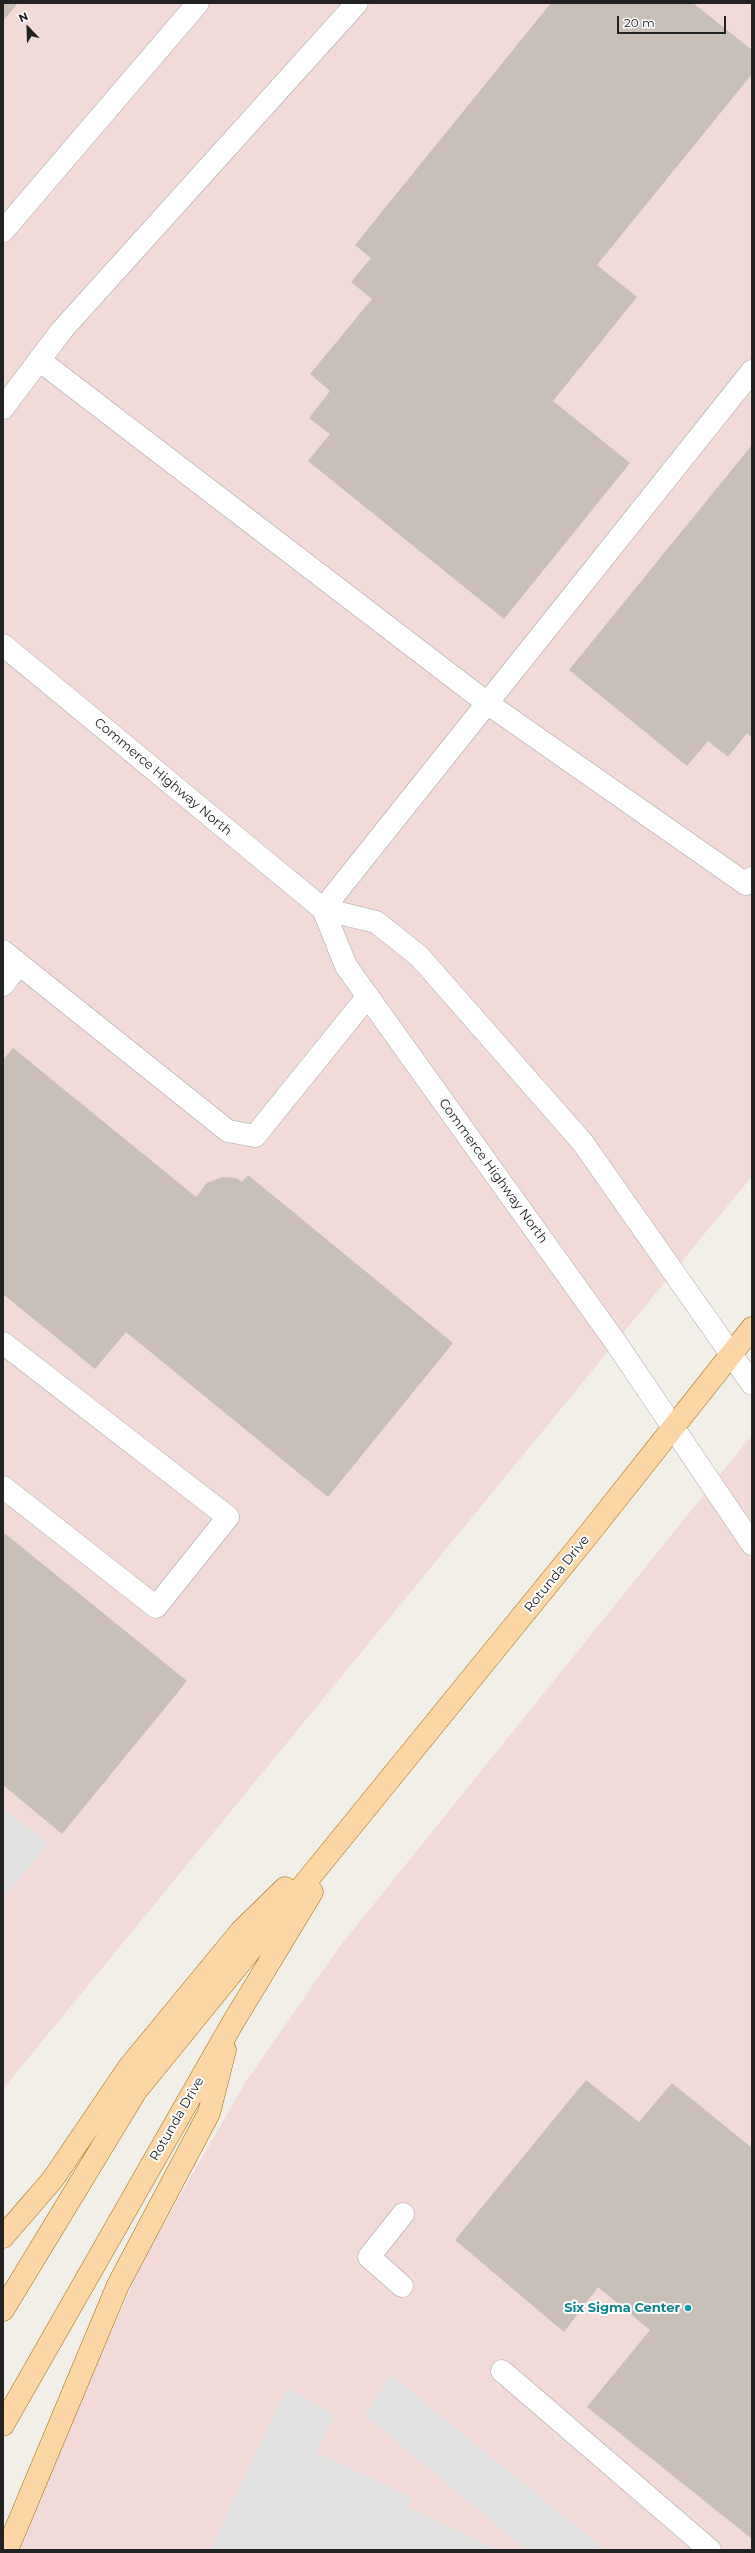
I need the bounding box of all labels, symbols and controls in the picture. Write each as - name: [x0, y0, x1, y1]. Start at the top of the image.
- north arrow: [8, 8, 48, 48]
- scale bar: [619, 8, 728, 34]
- text: N: [16, 9, 30, 25]
- text: 20 m: [624, 15, 655, 30]
- street label: Commerce Highway North: [91, 715, 235, 839]
- street label: Commerce Highway North: [435, 1096, 551, 1246]
- street label: Rotunda Drive: [521, 1532, 593, 1616]
- street label: Rotunda Drive: [147, 2074, 207, 2164]
- place label: Six Sigma Center: [564, 2300, 680, 2316]
- marker: Six Sigma Center: [683, 2303, 693, 2313]

